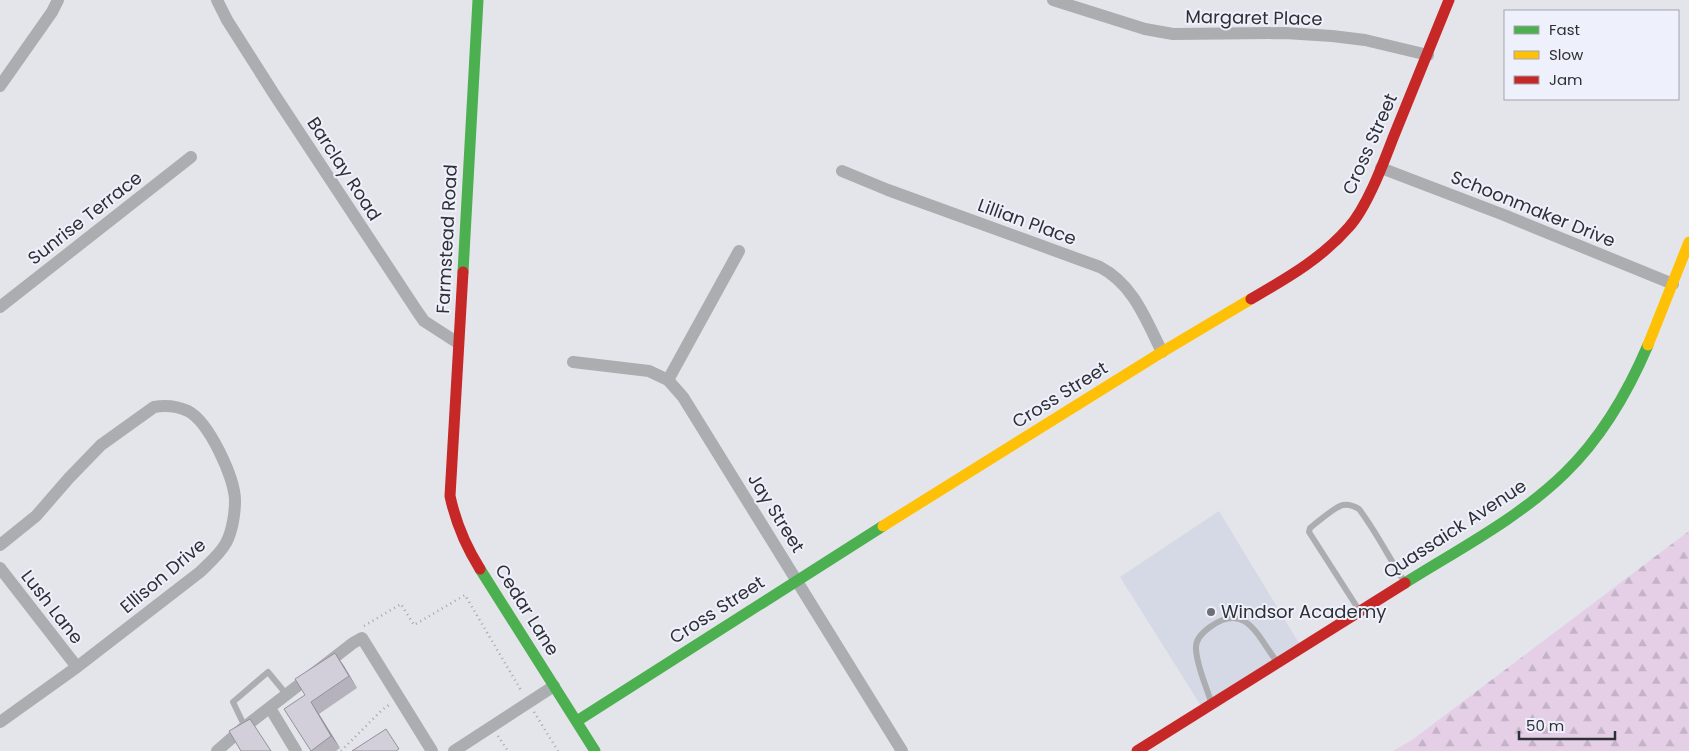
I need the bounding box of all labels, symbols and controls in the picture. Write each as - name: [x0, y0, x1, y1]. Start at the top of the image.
- street label: Margaret Place: [1185, 4, 1323, 31]
- legend: [1504, 10, 1679, 100]
- text: Fast: [1549, 19, 1580, 40]
- text: Slow: [1549, 44, 1584, 65]
- text: Jam: [1549, 69, 1583, 90]
- street label: Cross Street: [1336, 89, 1403, 198]
- street label: Barclay Road: [301, 112, 387, 226]
- street label: Farmstead Road: [430, 164, 463, 314]
- street label: Schoonmaker Drive: [1447, 164, 1619, 253]
- street label: Sunrise Terrace: [22, 165, 147, 270]
- street label: Lillian Place: [974, 192, 1080, 251]
- street label: Cross Street: [1007, 355, 1112, 434]
- street label: Jay Street: [742, 468, 811, 557]
- street label: Quassaick Avenue: [1378, 473, 1531, 584]
- street label: Ellison Drive: [114, 532, 211, 619]
- street label: Cedar Lane: [489, 559, 565, 660]
- street label: Lush Lane: [16, 564, 89, 649]
- street label: Cross Street: [664, 570, 769, 650]
- place label: Windsor Academy: [1221, 599, 1386, 624]
- marker: Windsor Academy: [1205, 606, 1217, 618]
- scale bar: [1519, 708, 1615, 740]
- text: 50 m: [1526, 715, 1564, 736]

